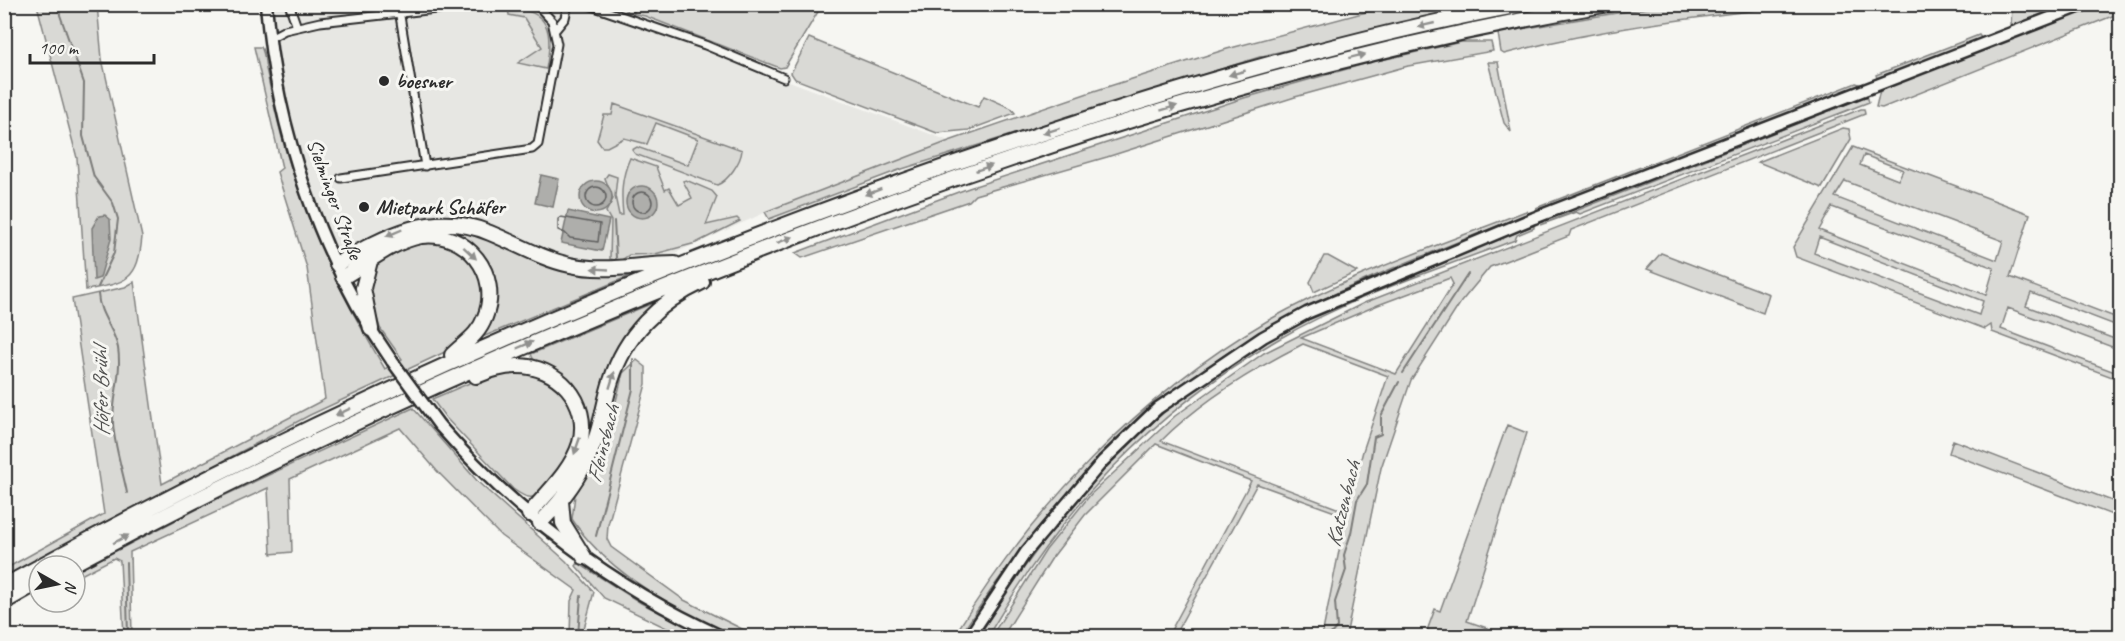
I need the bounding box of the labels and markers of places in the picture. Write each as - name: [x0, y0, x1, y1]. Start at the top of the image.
- place label: boesner: [396, 68, 454, 94]
- marker: boesner: [377, 74, 391, 88]
- place label: Mietpark Schäfer: [376, 194, 507, 220]
- marker: Mietpark Schäfer: [357, 200, 371, 214]

